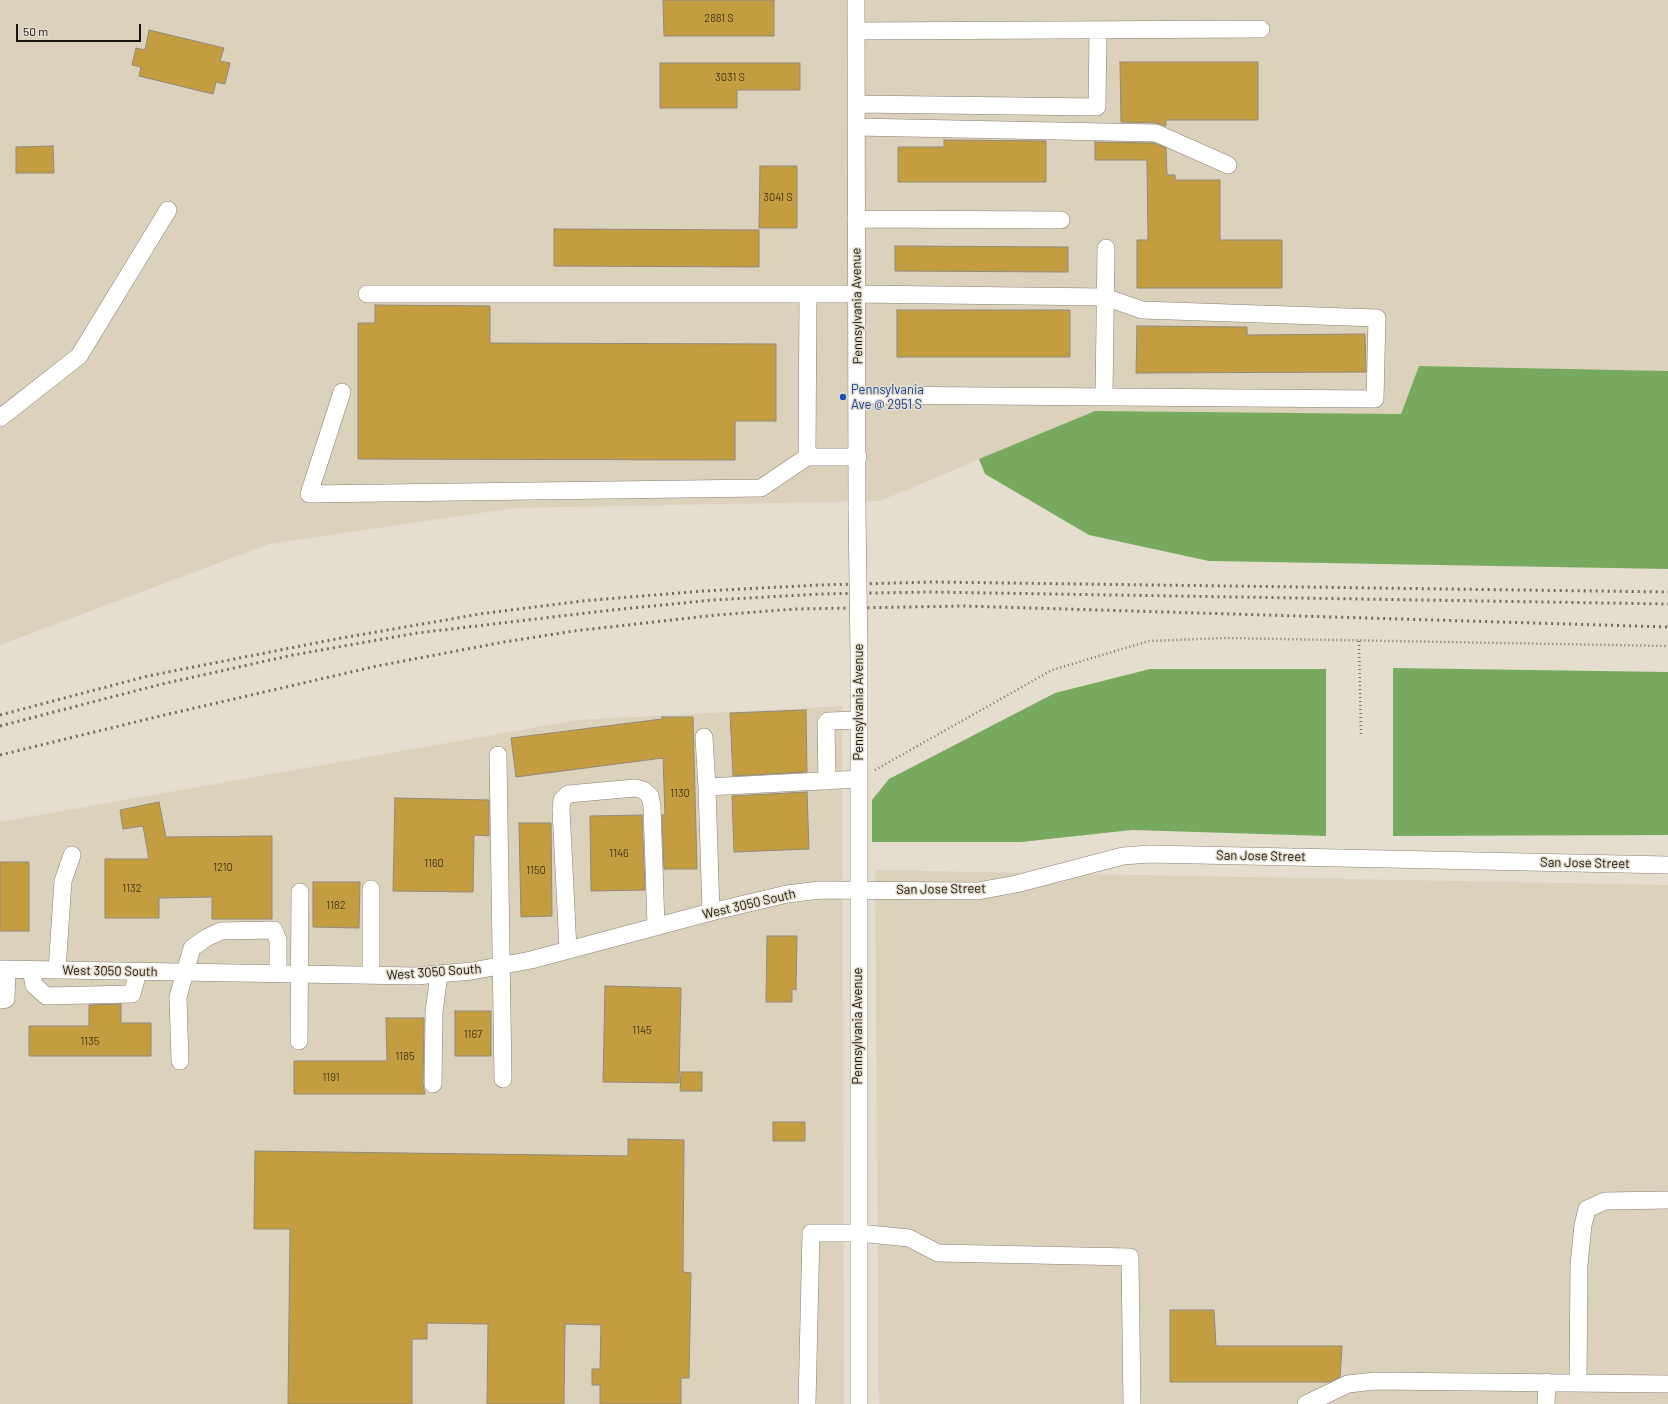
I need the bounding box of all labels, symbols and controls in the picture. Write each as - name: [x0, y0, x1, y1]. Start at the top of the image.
- house number: 2881 S: [704, 11, 734, 25]
- scale bar: [18, 16, 143, 42]
- text: 50 m: [23, 24, 48, 38]
- house number: 3031 S: [715, 70, 745, 84]
- house number: 3041 S: [763, 190, 793, 204]
- street label: Pennsylvania Avenue: [848, 247, 866, 365]
- place label: Pennsylvania Ave @ 2951 S: [851, 382, 924, 413]
- marker: Pennsylvania Ave @ 2951 S: [838, 392, 848, 402]
- street label: Pennsylvania Avenue: [851, 644, 867, 760]
- house number: 1130: [670, 786, 690, 800]
- house number: 1146: [609, 846, 629, 860]
- street label: San Jose Street: [1216, 847, 1306, 865]
- street label: San Jose Street: [1540, 854, 1630, 872]
- house number: 1160: [424, 856, 444, 870]
- house number: 1210: [213, 860, 233, 874]
- house number: 1150: [526, 863, 546, 877]
- street label: San Jose Street: [896, 880, 986, 898]
- house number: 1132: [122, 881, 142, 895]
- street label: West 3050 South: [701, 886, 797, 922]
- house number: 1182: [326, 898, 346, 912]
- street label: West 3050 South: [386, 961, 482, 983]
- street label: West 3050 South: [62, 962, 158, 980]
- street label: Pennsylvania Avenue: [850, 968, 866, 1084]
- house number: 1145: [632, 1023, 652, 1037]
- house number: 1167: [464, 1027, 482, 1041]
- house number: 1135: [80, 1034, 100, 1048]
- house number: 1185: [395, 1049, 415, 1063]
- house number: 1191: [322, 1070, 340, 1084]

